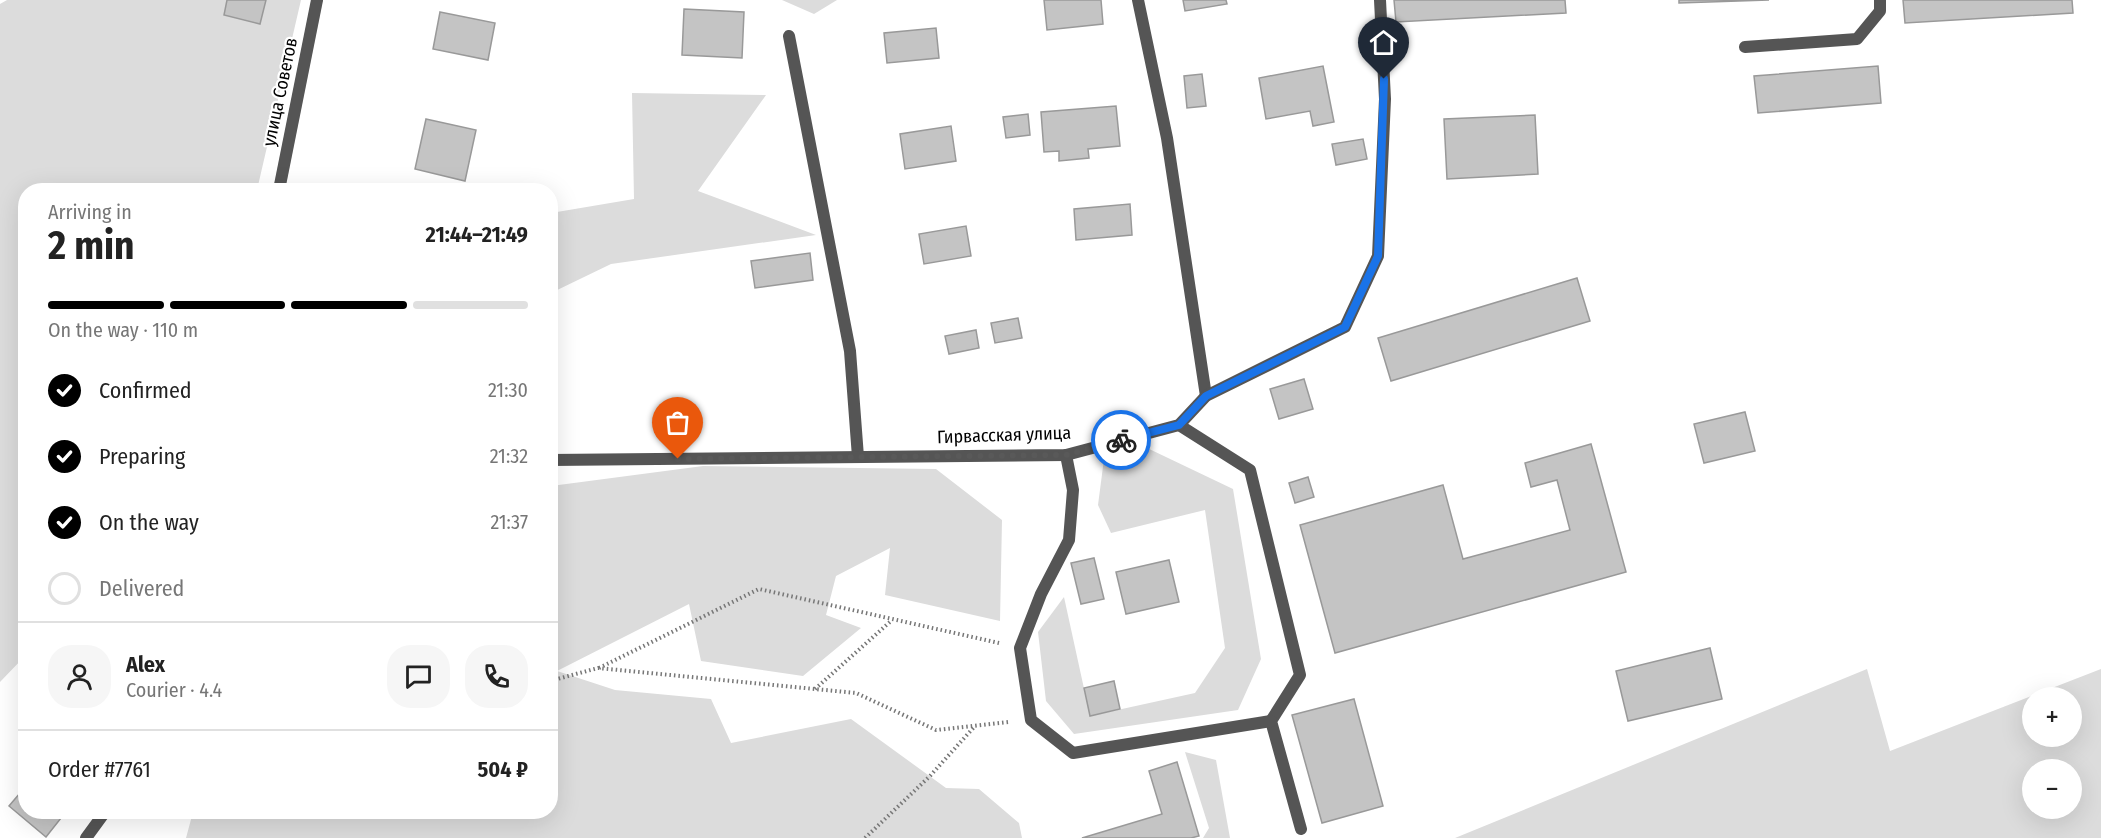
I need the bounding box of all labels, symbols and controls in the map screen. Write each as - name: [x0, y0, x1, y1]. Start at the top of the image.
- pin: [1358, 17, 1409, 79]
- icon: home: [1367, 26, 1400, 59]
- street label: улица Советов: [258, 36, 302, 148]
- text: Arriving in: [48, 200, 132, 224]
- text: 21:44–21:49: [426, 221, 528, 248]
- text: 2 min: [48, 223, 134, 269]
- text: On the way · 110 m: [48, 318, 198, 342]
- icon: check: [48, 374, 81, 407]
- text: Confirmed: [99, 377, 192, 404]
- text: 21:30: [488, 378, 528, 402]
- pin: [652, 397, 703, 459]
- icon: bag: [661, 406, 694, 439]
- courier: [1091, 410, 1151, 470]
- street label: Гирвасская улица: [937, 422, 1072, 448]
- icon: bike: [1105, 424, 1138, 457]
- icon: check: [48, 440, 81, 473]
- text: Preparing: [99, 443, 185, 470]
- text: 21:32: [490, 444, 528, 468]
- icon: check: [48, 506, 81, 539]
- text: On the way: [99, 509, 199, 536]
- text: 21:37: [490, 510, 528, 534]
- text: Delivered: [99, 575, 184, 602]
- button: person: [48, 645, 111, 708]
- button: chat: [387, 645, 450, 708]
- button: phone: [465, 645, 528, 708]
- text: Alex: [126, 651, 165, 678]
- text: Courier · 4.4: [126, 678, 222, 702]
- map controls: [2022, 687, 2082, 819]
- button: +: [2022, 687, 2082, 747]
- text: Order #7761: [48, 756, 151, 783]
- text: 504 ₽: [477, 756, 528, 783]
- button: −: [2022, 759, 2082, 819]

